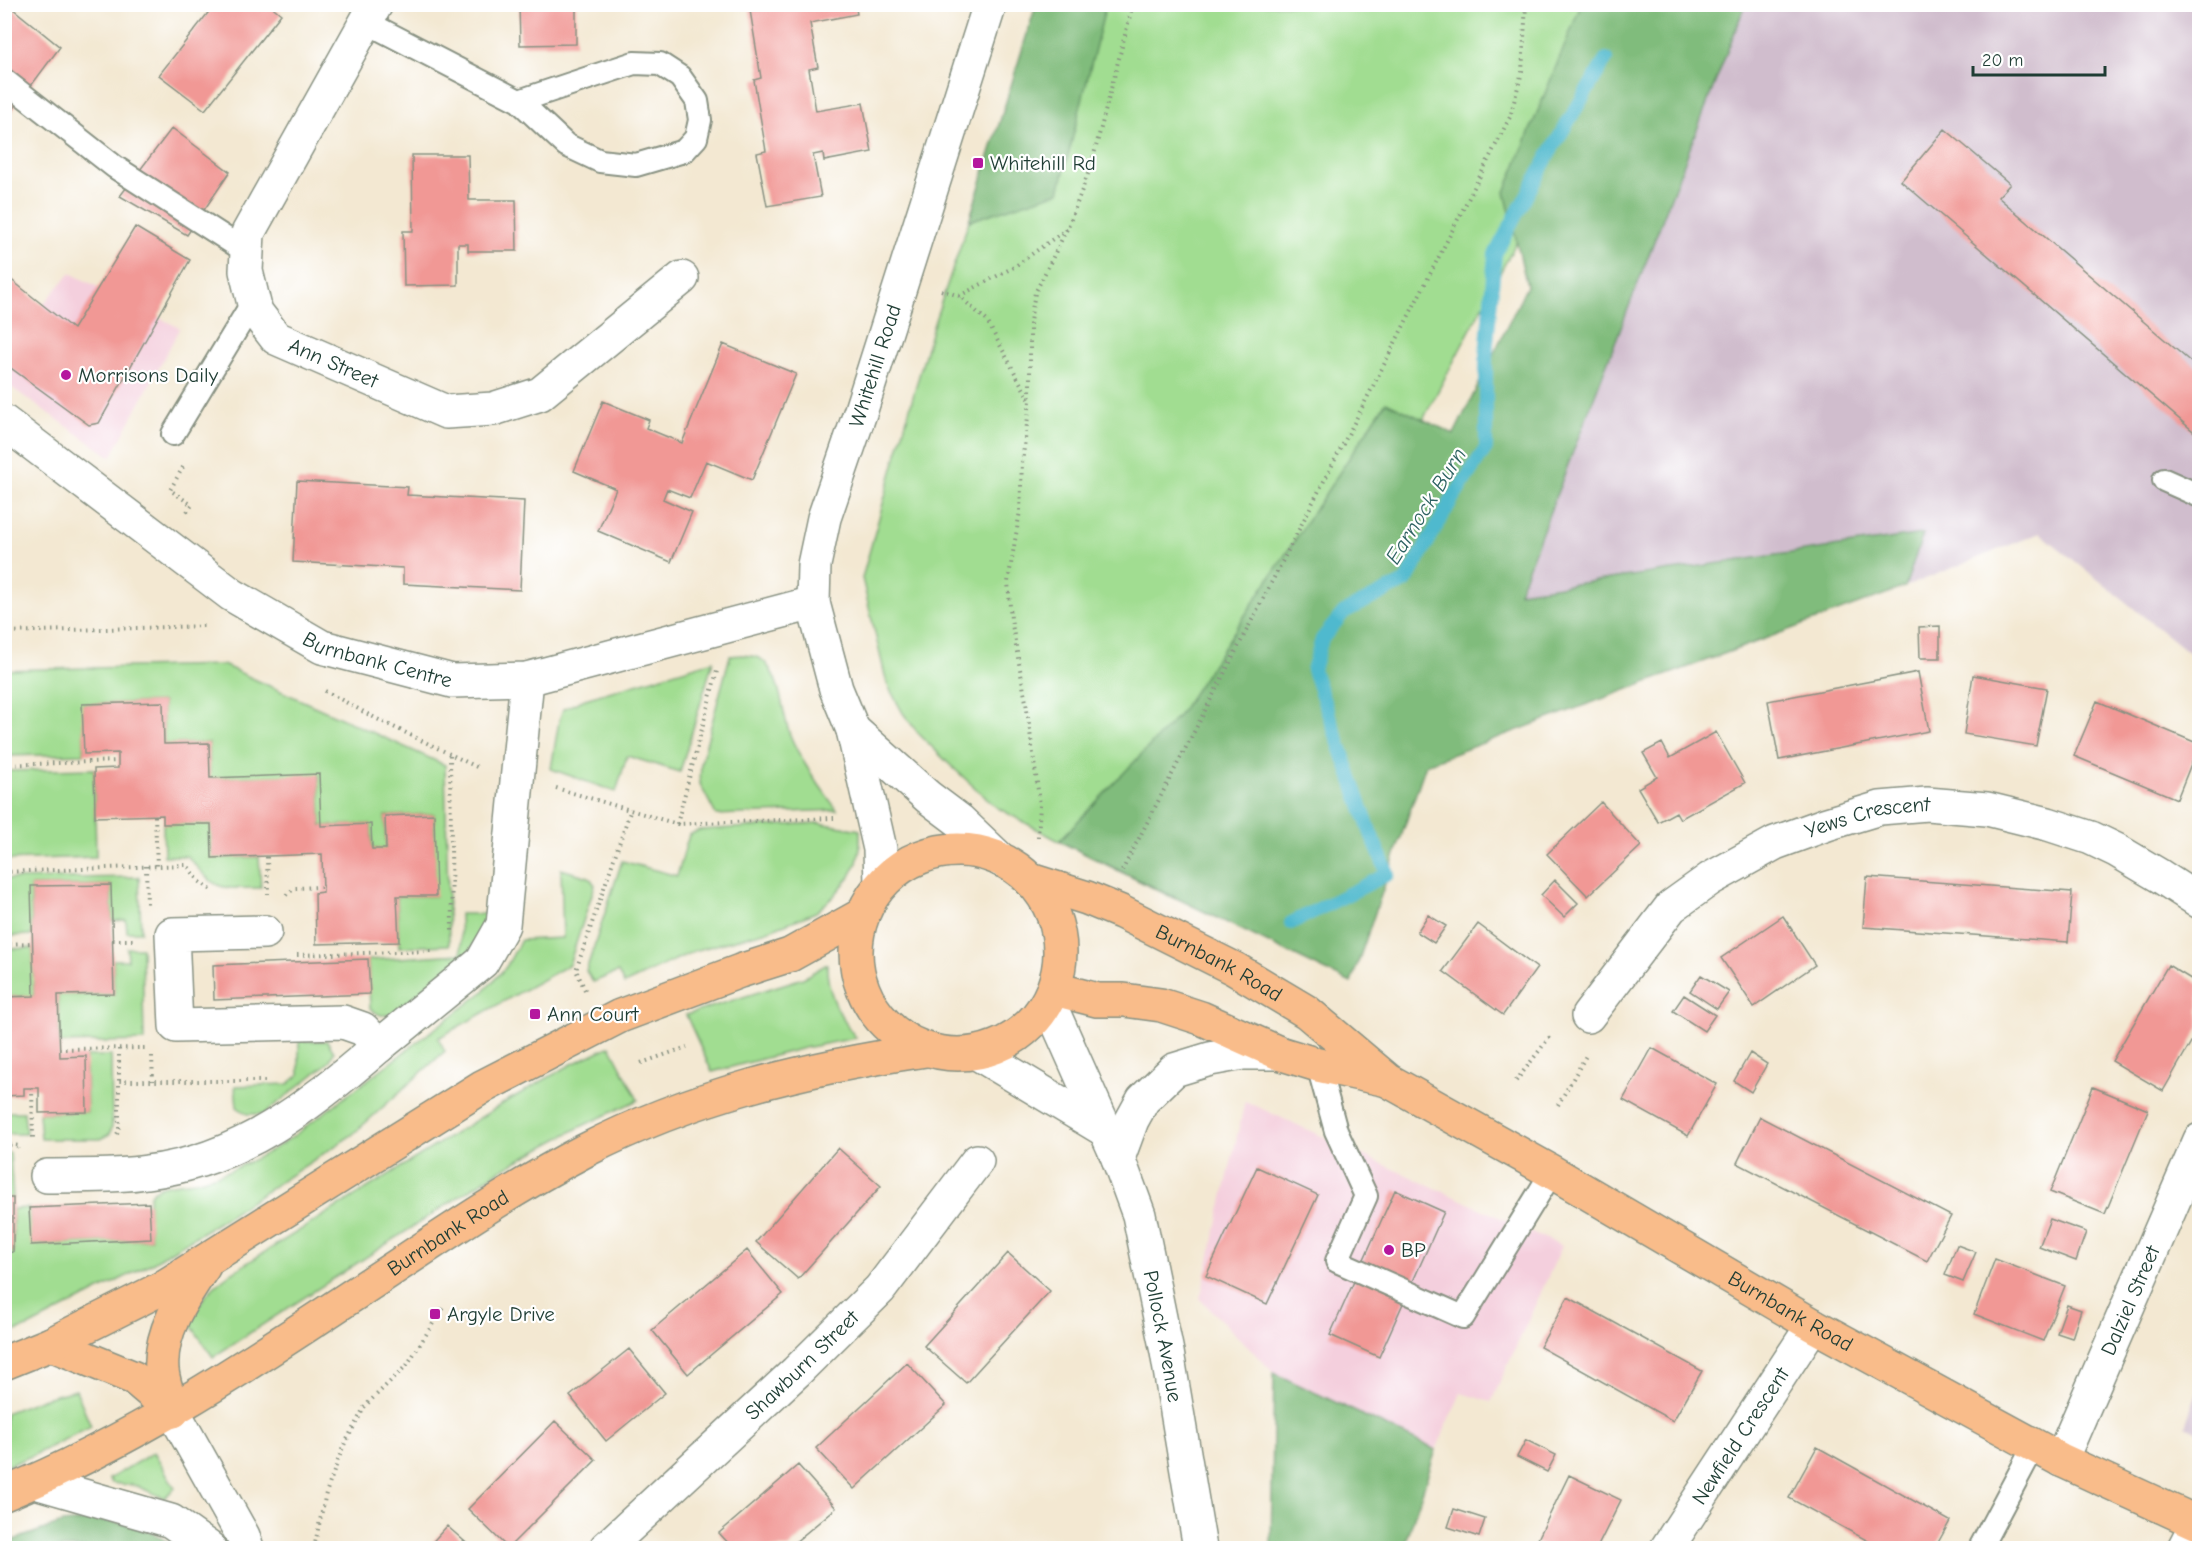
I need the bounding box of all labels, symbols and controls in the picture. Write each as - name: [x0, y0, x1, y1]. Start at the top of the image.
- scale bar: [1973, 39, 2105, 77]
- text: 20 m: [1982, 50, 2023, 71]
- place label: Whitehill Rd: [990, 151, 1096, 175]
- marker: Whitehill Rd: [971, 156, 985, 170]
- street label: Whitehill Road: [844, 301, 906, 431]
- street label: Ann Street: [285, 333, 383, 393]
- place label: Morrisons Daily: [78, 363, 219, 387]
- marker: Morrisons Daily: [59, 368, 73, 382]
- water label: Earnock Burn: [1380, 443, 1472, 569]
- street label: Burnbank Centre: [298, 626, 455, 693]
- street label: Yews Crescent: [1801, 792, 1932, 843]
- street label: Burnbank Road: [1152, 919, 1287, 1006]
- place label: Ann Court: [547, 1002, 640, 1026]
- marker: Ann Court: [528, 1007, 542, 1021]
- street label: Burnbank Road: [383, 1185, 513, 1281]
- place label: BP: [1401, 1238, 1426, 1262]
- street label: Dalziel Street: [2096, 1241, 2165, 1359]
- marker: BP: [1382, 1243, 1396, 1257]
- street label: Burnbank Road: [1724, 1266, 1857, 1356]
- street label: Pollock Avenue: [1139, 1268, 1187, 1404]
- place label: Argyle Drive: [447, 1302, 555, 1326]
- street label: Shawburn Street: [740, 1304, 864, 1425]
- marker: Argyle Drive: [428, 1307, 442, 1321]
- street label: Newfield Crescent: [1687, 1362, 1795, 1509]

